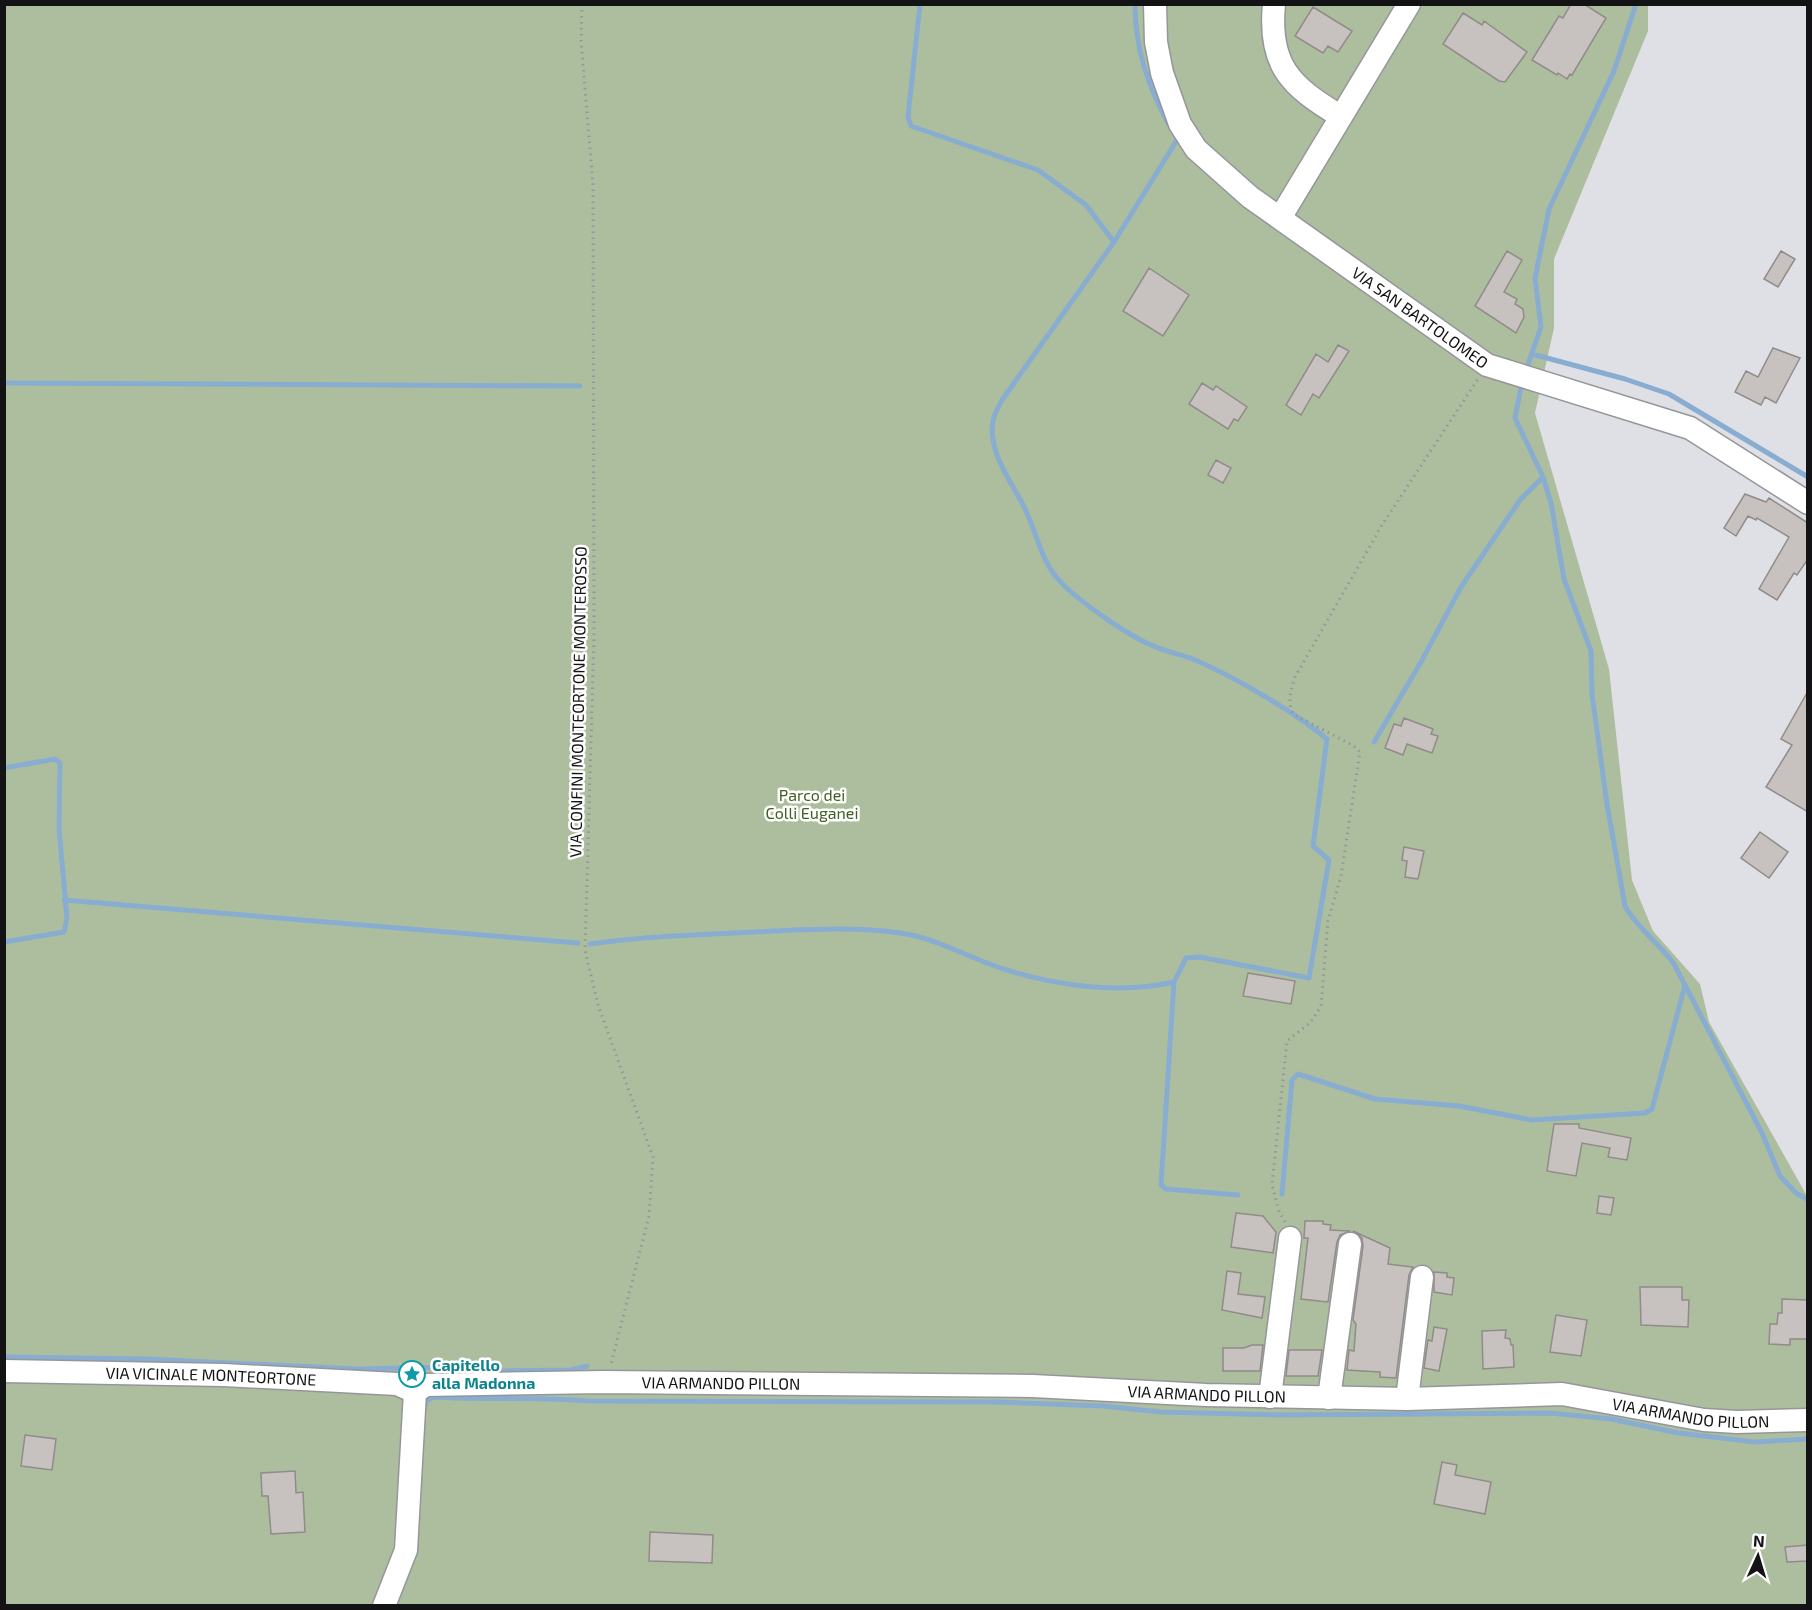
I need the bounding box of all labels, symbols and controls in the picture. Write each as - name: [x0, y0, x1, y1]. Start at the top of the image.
- street label: VIA SAN BARTOLOMEO: [1348, 262, 1492, 372]
- street label: VIA CONFINI MONTEORTONE MONTEROSSO: [565, 546, 590, 858]
- park label: Parco dei Colli Euganei: [766, 785, 858, 822]
- place label: Capitello alla Madonna: [432, 1355, 535, 1392]
- place icon: Capitello alla Madonna: [397, 1359, 427, 1389]
- street label: VIA VICINALE MONTEORTONE: [105, 1363, 317, 1389]
- street label: VIA ARMANDO PILLON: [642, 1372, 800, 1393]
- street label: VIA ARMANDO PILLON: [1127, 1381, 1286, 1406]
- street label: VIA ARMANDO PILLON: [1611, 1393, 1770, 1431]
- north arrow: [1728, 1526, 1788, 1586]
- text: N: [1753, 1531, 1766, 1550]

